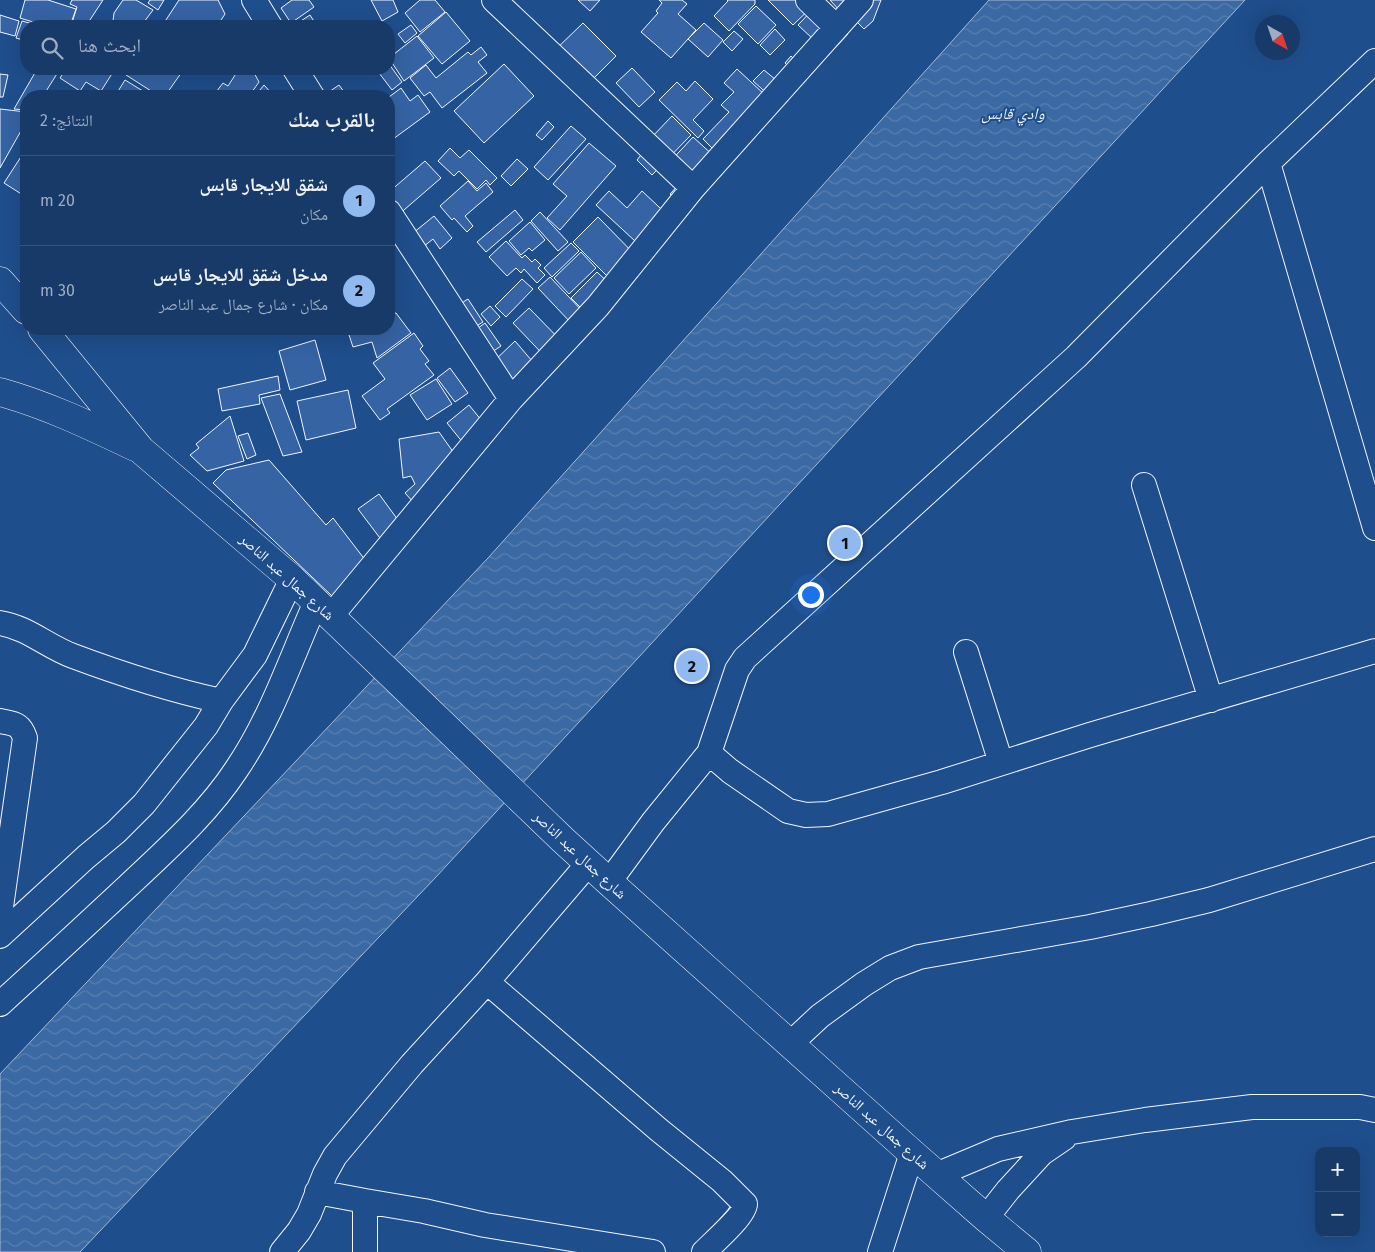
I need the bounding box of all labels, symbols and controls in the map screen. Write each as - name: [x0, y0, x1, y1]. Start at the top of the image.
- north arrow: [1255, 15, 1300, 60]
- search box: [20, 20, 395, 75]
- icon: search: [38, 34, 66, 62]
- text: ابحث هنا: [78, 34, 141, 57]
- water label: وادي قابس: [981, 104, 1045, 126]
- text: بالقرب منك: [288, 107, 375, 133]
- text: النتائج: 2: [40, 111, 93, 130]
- text: شقق للايجار قابس: [200, 173, 328, 196]
- text: 20 m: [40, 191, 75, 210]
- text: 1: [355, 191, 363, 210]
- text: مكان: [300, 205, 328, 224]
- text: مدخل شقق للايجار قابس: [153, 263, 328, 286]
- text: 30 m: [40, 281, 75, 300]
- text: 2: [355, 281, 363, 300]
- text: مكان · شارع جمال عبد الناصر: [159, 295, 328, 314]
- pin: 1: [829, 524, 861, 562]
- street label: شارع جمال عبد الناصر: [235, 529, 338, 625]
- your location: [798, 582, 824, 608]
- pin: 2: [676, 647, 708, 685]
- street label: شارع جمال عبد الناصر: [528, 807, 630, 904]
- street label: شارع جمال عبد الناصر: [830, 1078, 933, 1174]
- map controls: [1315, 1147, 1360, 1237]
- button: +: [1315, 1147, 1360, 1192]
- button: −: [1315, 1192, 1360, 1237]

